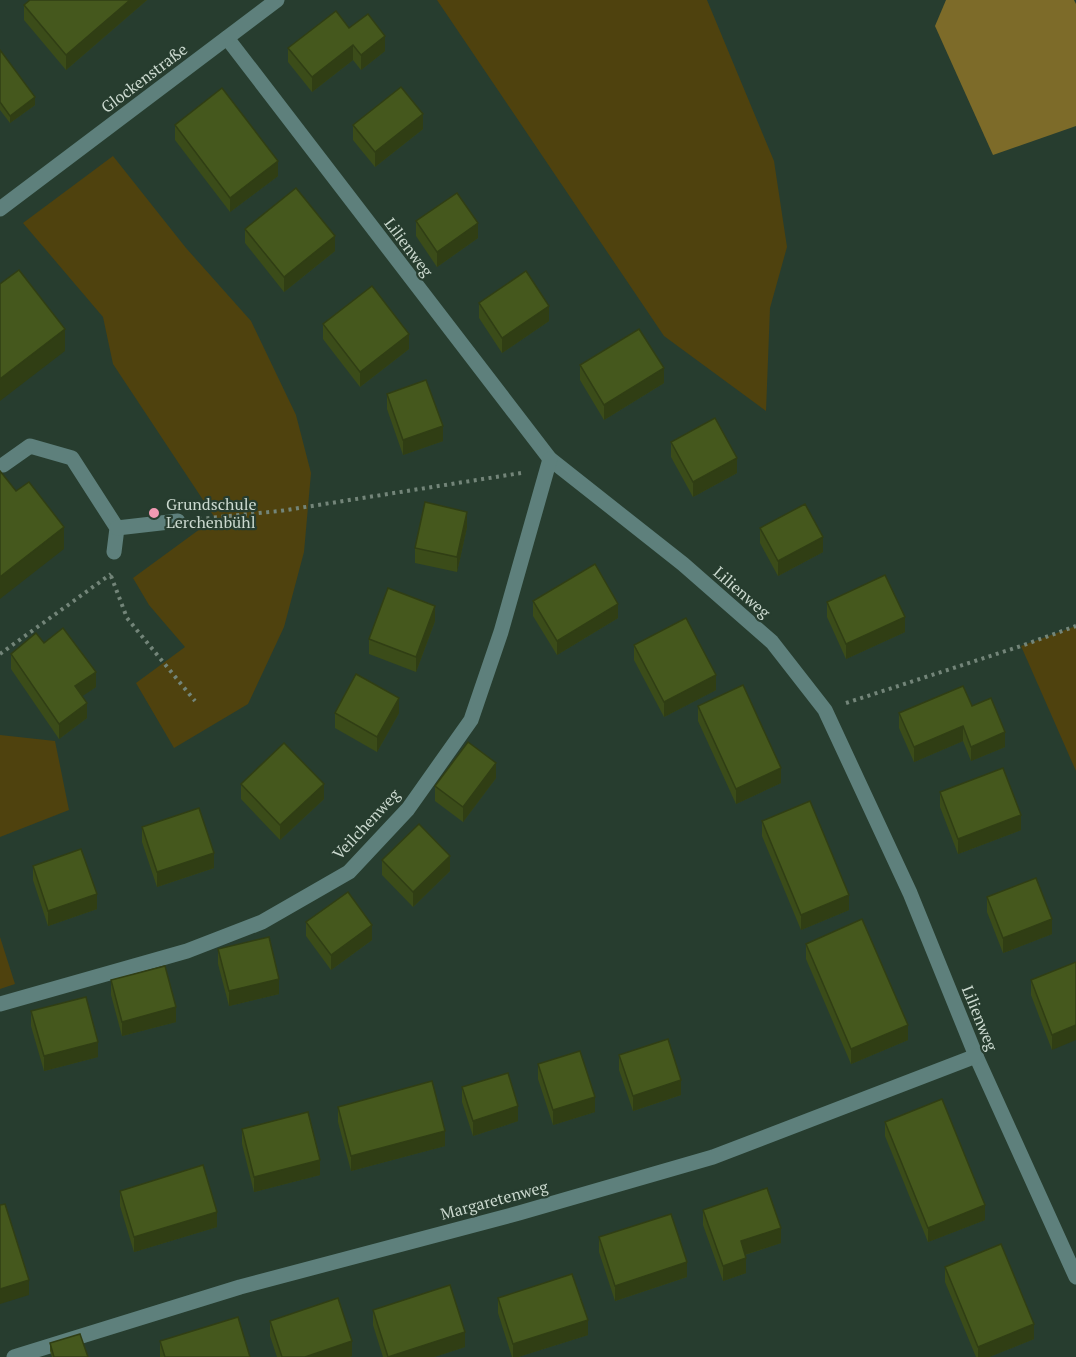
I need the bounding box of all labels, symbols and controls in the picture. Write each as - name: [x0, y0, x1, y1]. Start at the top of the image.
- street label: Glockenstraße: [96, 38, 192, 118]
- street label: Lilienweg: [380, 213, 439, 282]
- place label: Grundschule Lerchenbühl: [166, 493, 257, 533]
- marker: Grundschule Lerchenbühl: [147, 506, 161, 520]
- street label: Lilienweg: [709, 561, 776, 623]
- street label: Veilchenweg: [327, 783, 405, 864]
- street label: Lilienweg: [957, 982, 1003, 1055]
- street label: Margaretenweg: [438, 1175, 551, 1225]

